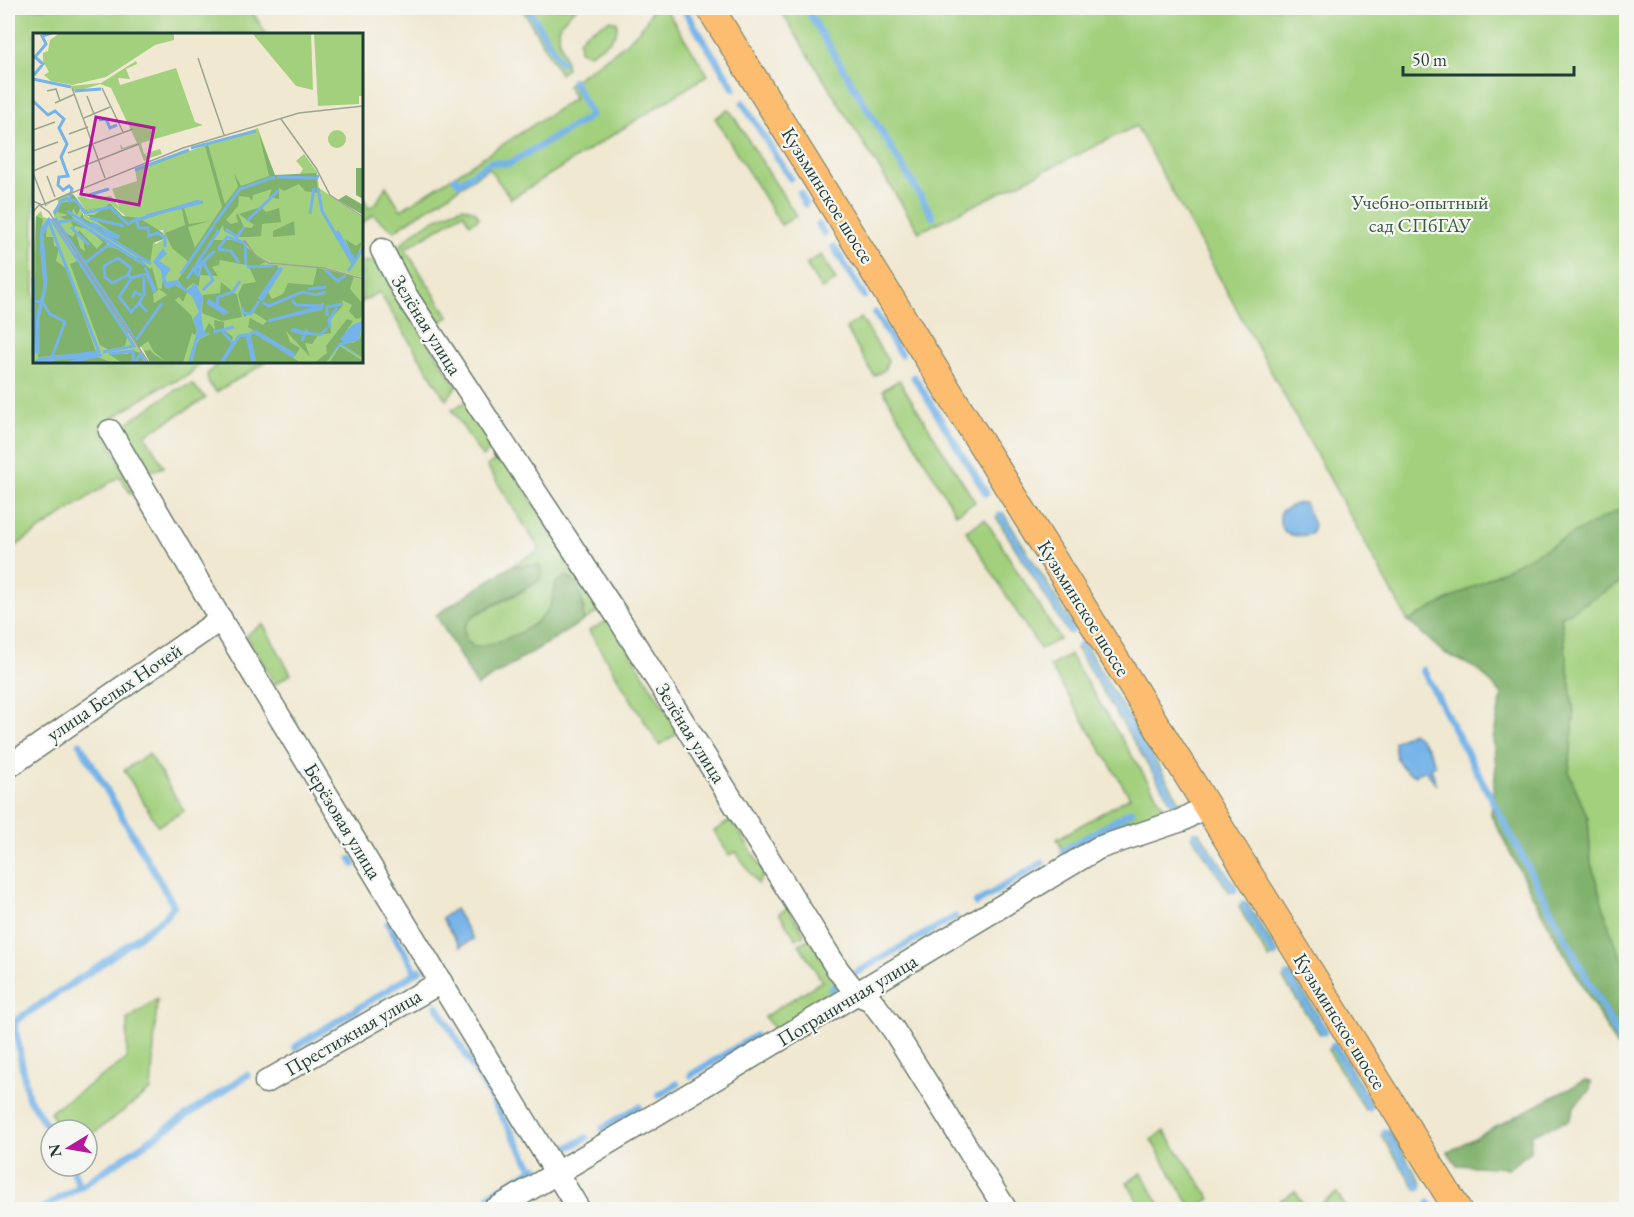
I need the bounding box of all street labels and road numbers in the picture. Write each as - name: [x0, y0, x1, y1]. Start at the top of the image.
- street label: Кузьминское шоссе: [776, 122, 880, 268]
- street label: Зелёная улица: [386, 270, 468, 380]
- street label: Кузьминское шоссе: [1032, 535, 1136, 681]
- street label: улица Белых Ночей: [41, 637, 187, 747]
- street label: Зелёная улица: [650, 678, 732, 788]
- street label: Берёзовая улица: [298, 758, 388, 884]
- street label: Пограничная улица: [772, 948, 922, 1052]
- street label: Кузьминское шоссе: [1288, 948, 1392, 1094]
- street label: Престижная улица: [280, 982, 426, 1082]

